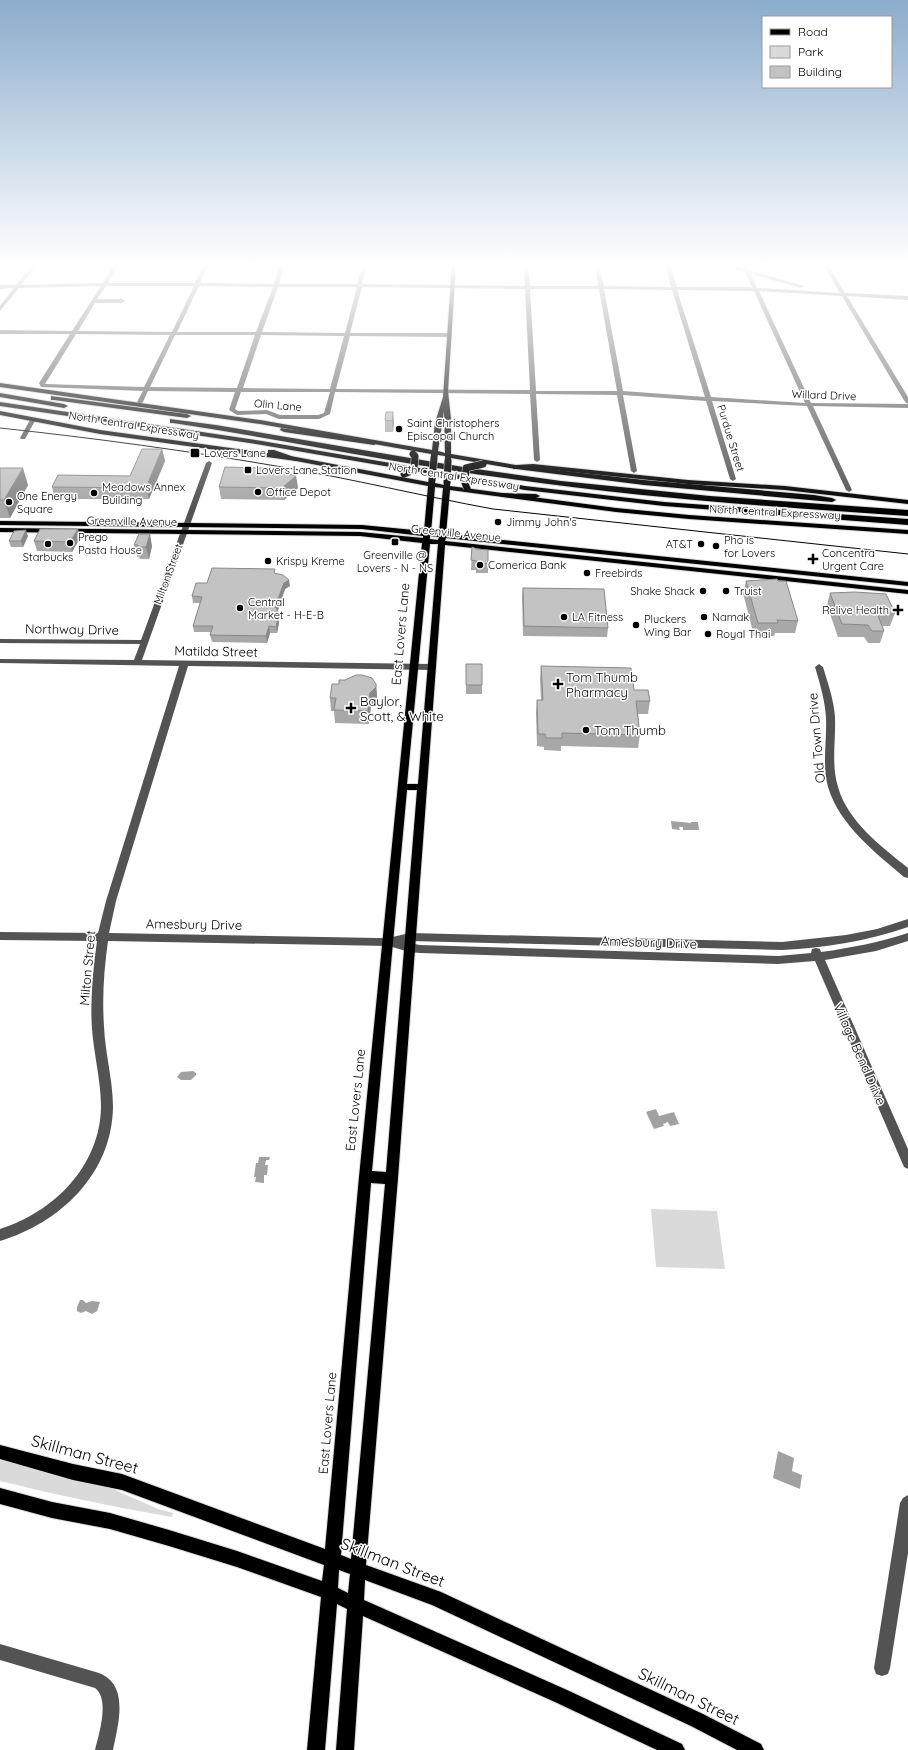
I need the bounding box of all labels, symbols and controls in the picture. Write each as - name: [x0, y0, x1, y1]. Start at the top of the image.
- legend: [762, 16, 892, 88]
- text: Road: [798, 24, 828, 39]
- text: Park: [798, 44, 823, 59]
- text: Building: [798, 64, 842, 79]
- street label: Willard Drive: [791, 387, 857, 403]
- street label: Olin Lane: [254, 396, 302, 414]
- street label: Purdue Street: [714, 403, 748, 473]
- street label: North Central Expressway: [68, 408, 200, 442]
- place label: Saint Christophers Episcopal Church: [407, 416, 499, 443]
- marker: Saint Christophers Episcopal Church: [394, 424, 404, 434]
- place label: Lovers Lane: [204, 446, 266, 460]
- marker: Lovers Lane: [189, 447, 201, 459]
- street label: North Central Expressway: [388, 459, 520, 493]
- place label: Lovers Lane Station: [256, 463, 357, 477]
- marker: Lovers Lane Station: [243, 465, 253, 475]
- place label: Meadows Annex Building: [102, 480, 185, 507]
- place label: Office Depot: [266, 485, 331, 499]
- marker: Office Depot: [253, 487, 263, 497]
- marker: Meadows Annex Building: [89, 488, 99, 498]
- place label: One Energy Square: [17, 489, 77, 516]
- marker: One Energy Square: [4, 497, 14, 507]
- street label: North Central Expressway: [709, 502, 841, 522]
- street label: Greenville Avenue: [87, 513, 177, 529]
- place label: Jimmy John's: [506, 515, 577, 529]
- marker: Jimmy John's: [493, 517, 503, 527]
- street label: Greenville Avenue: [410, 521, 502, 545]
- place label: Prego Pasta House: [78, 530, 142, 557]
- place label: Pho is for Lovers: [724, 533, 775, 560]
- marker: Greenville @ Lovers - N - NS: [390, 537, 400, 547]
- place label: AT&T: [666, 537, 693, 551]
- marker: Prego Pasta House: [65, 538, 75, 548]
- marker: Starbucks: [43, 539, 53, 549]
- marker: AT&T: [696, 539, 706, 549]
- street label: Milton Street: [151, 541, 186, 606]
- marker: Pho is for Lovers: [711, 541, 721, 551]
- place label: Concentra Urgent Care: [822, 546, 884, 573]
- place label: Greenville @ Lovers - N - NS: [357, 548, 433, 575]
- place label: Starbucks: [23, 550, 73, 564]
- marker: Concentra Urgent Care: [807, 553, 819, 565]
- place label: Krispy Kreme: [276, 554, 345, 568]
- marker: Krispy Kreme: [263, 556, 273, 566]
- place label: Comerica Bank: [488, 558, 566, 572]
- marker: Comerica Bank: [475, 560, 485, 570]
- place label: Freebirds: [595, 566, 642, 580]
- marker: Freebirds: [582, 568, 592, 578]
- street label: East Lovers Lane: [388, 582, 412, 686]
- place label: Shake Shack: [630, 584, 695, 598]
- place label: Truist: [734, 584, 762, 598]
- marker: Shake Shack: [698, 586, 708, 596]
- marker: Truist: [721, 586, 731, 596]
- place label: Central Market - H-E-B: [248, 595, 324, 622]
- marker: Central Market - H-E-B: [235, 603, 245, 613]
- place label: Relive Health: [822, 603, 889, 617]
- marker: Relive Health: [892, 604, 904, 616]
- place label: LA Fitness: [572, 610, 623, 624]
- place label: Namak: [712, 610, 749, 624]
- marker: LA Fitness: [559, 612, 569, 622]
- place label: Pluckers Wing Bar: [644, 612, 692, 639]
- marker: Namak: [699, 612, 709, 622]
- street label: Northway Drive: [25, 620, 119, 638]
- marker: Pluckers Wing Bar: [631, 620, 641, 630]
- place label: Royal Thai: [716, 627, 770, 641]
- marker: Royal Thai: [703, 629, 713, 639]
- street label: Matilda Street: [174, 642, 258, 660]
- place label: Tom Thumb Pharmacy: [566, 669, 638, 700]
- marker: Tom Thumb Pharmacy: [553, 679, 563, 689]
- street label: Old Town Drive: [804, 692, 828, 784]
- place label: Baylor, Scott, & White: [360, 693, 444, 724]
- marker: Baylor, Scott, & White: [345, 702, 357, 714]
- place label: Tom Thumb: [594, 722, 666, 738]
- marker: Tom Thumb: [581, 725, 591, 735]
- street label: Amesbury Drive: [146, 915, 242, 933]
- street label: Milton Street: [76, 930, 98, 1006]
- street label: Amesbury Drive: [601, 932, 697, 952]
- street label: Village Bend Drive: [830, 1000, 890, 1108]
- street label: East Lovers Lane: [342, 1048, 368, 1152]
- street label: East Lovers Lane: [315, 1371, 339, 1475]
- street label: Skillman Street: [29, 1430, 141, 1478]
- street label: Skillman Street: [338, 1533, 448, 1591]
- street label: Skillman Street: [635, 1663, 743, 1729]

